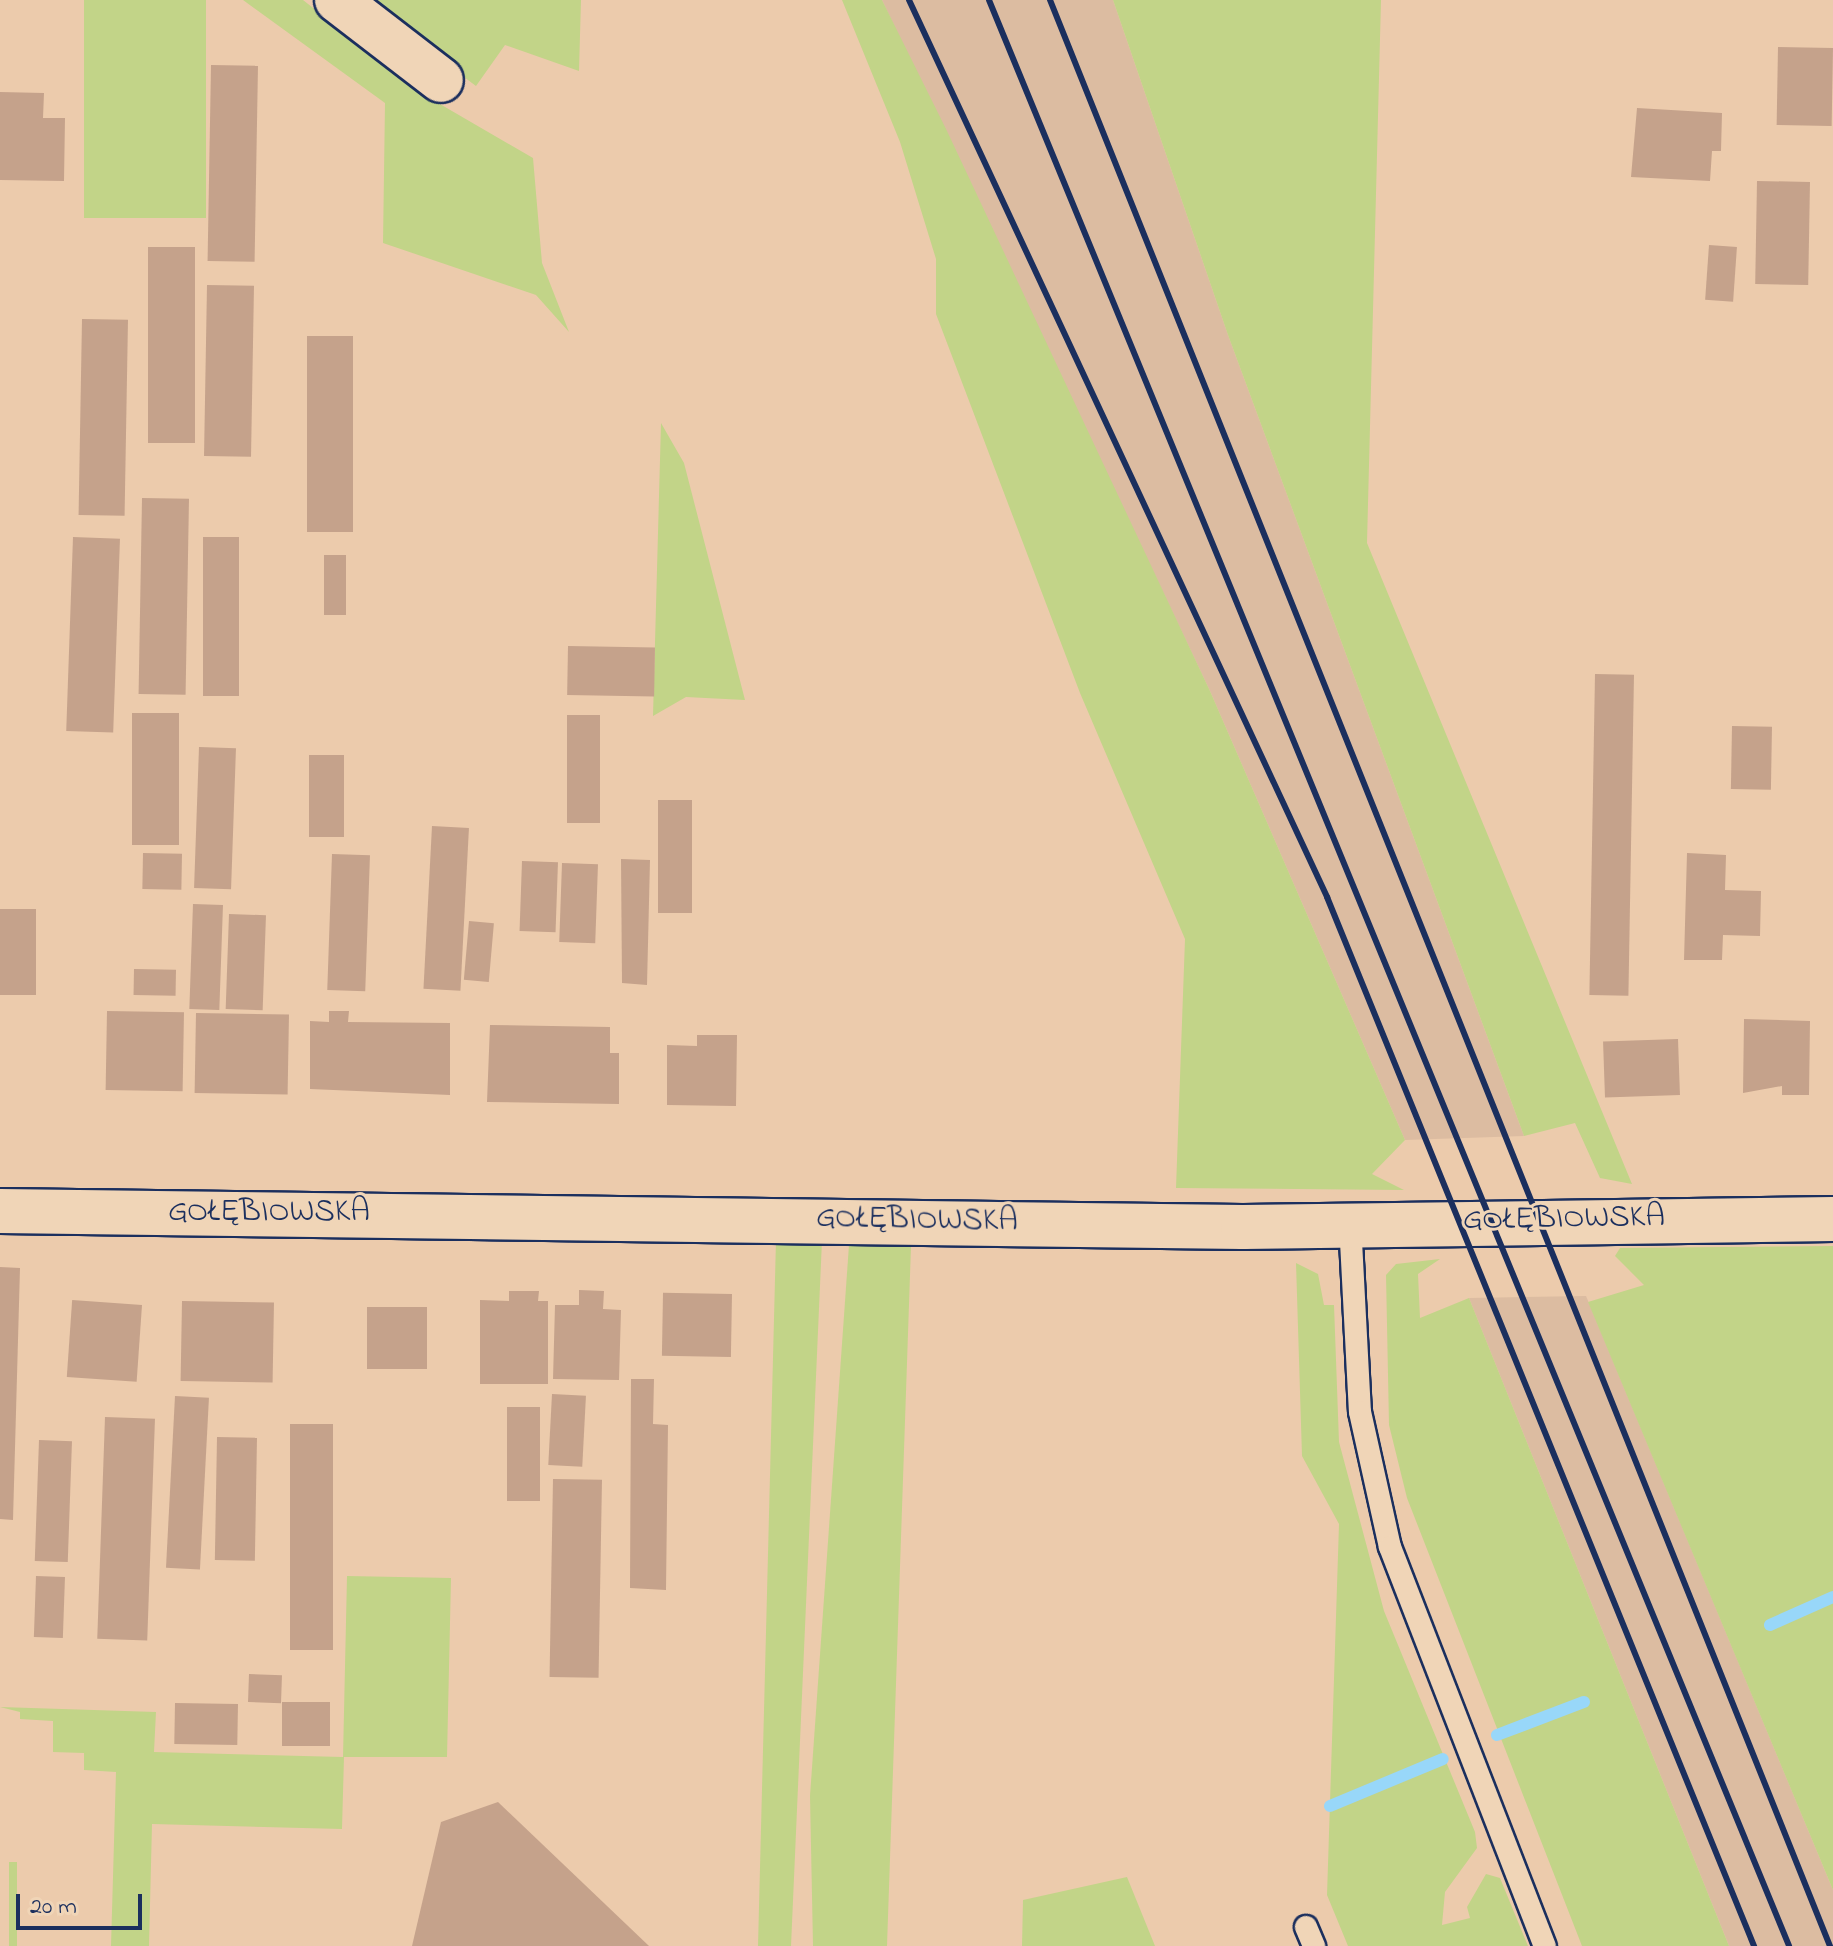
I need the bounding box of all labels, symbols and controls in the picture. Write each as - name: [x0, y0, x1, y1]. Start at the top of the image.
- street label: GOŁĘBIOWSKA: [168, 1194, 370, 1232]
- street label: GOŁĘBIOWSKA: [1463, 1199, 1665, 1241]
- street label: GOŁĘBIOWSKA: [816, 1200, 1018, 1242]
- scale bar: [20, 1878, 146, 1928]
- text: 20 m: [30, 1890, 77, 1925]

